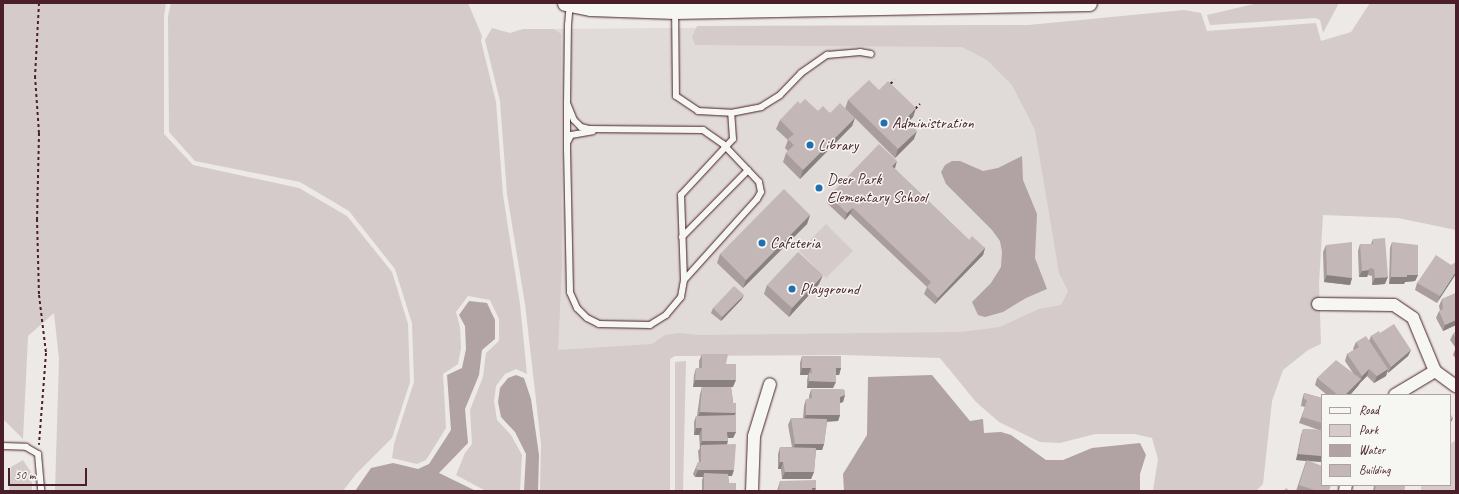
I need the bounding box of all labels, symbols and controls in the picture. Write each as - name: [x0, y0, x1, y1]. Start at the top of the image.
- place label: Administration: [892, 113, 974, 133]
- marker: Administration: [879, 118, 889, 128]
- place label: Library: [818, 135, 858, 155]
- marker: Library: [805, 140, 815, 150]
- place label: Deer Park Elementary School: [827, 169, 927, 207]
- marker: Deer Park Elementary School: [814, 183, 824, 193]
- place label: Cafeteria: [770, 233, 820, 253]
- marker: Cafeteria: [757, 238, 767, 248]
- place label: Playground: [800, 279, 859, 299]
- marker: Playground: [787, 284, 797, 294]
- legend: [1321, 394, 1451, 486]
- text: Road: [1359, 402, 1379, 418]
- text: Park: [1359, 422, 1378, 438]
- text: Water: [1359, 442, 1385, 458]
- scale bar: [10, 460, 89, 486]
- text: Building: [1359, 462, 1391, 478]
- text: 50 m: [15, 467, 35, 483]

